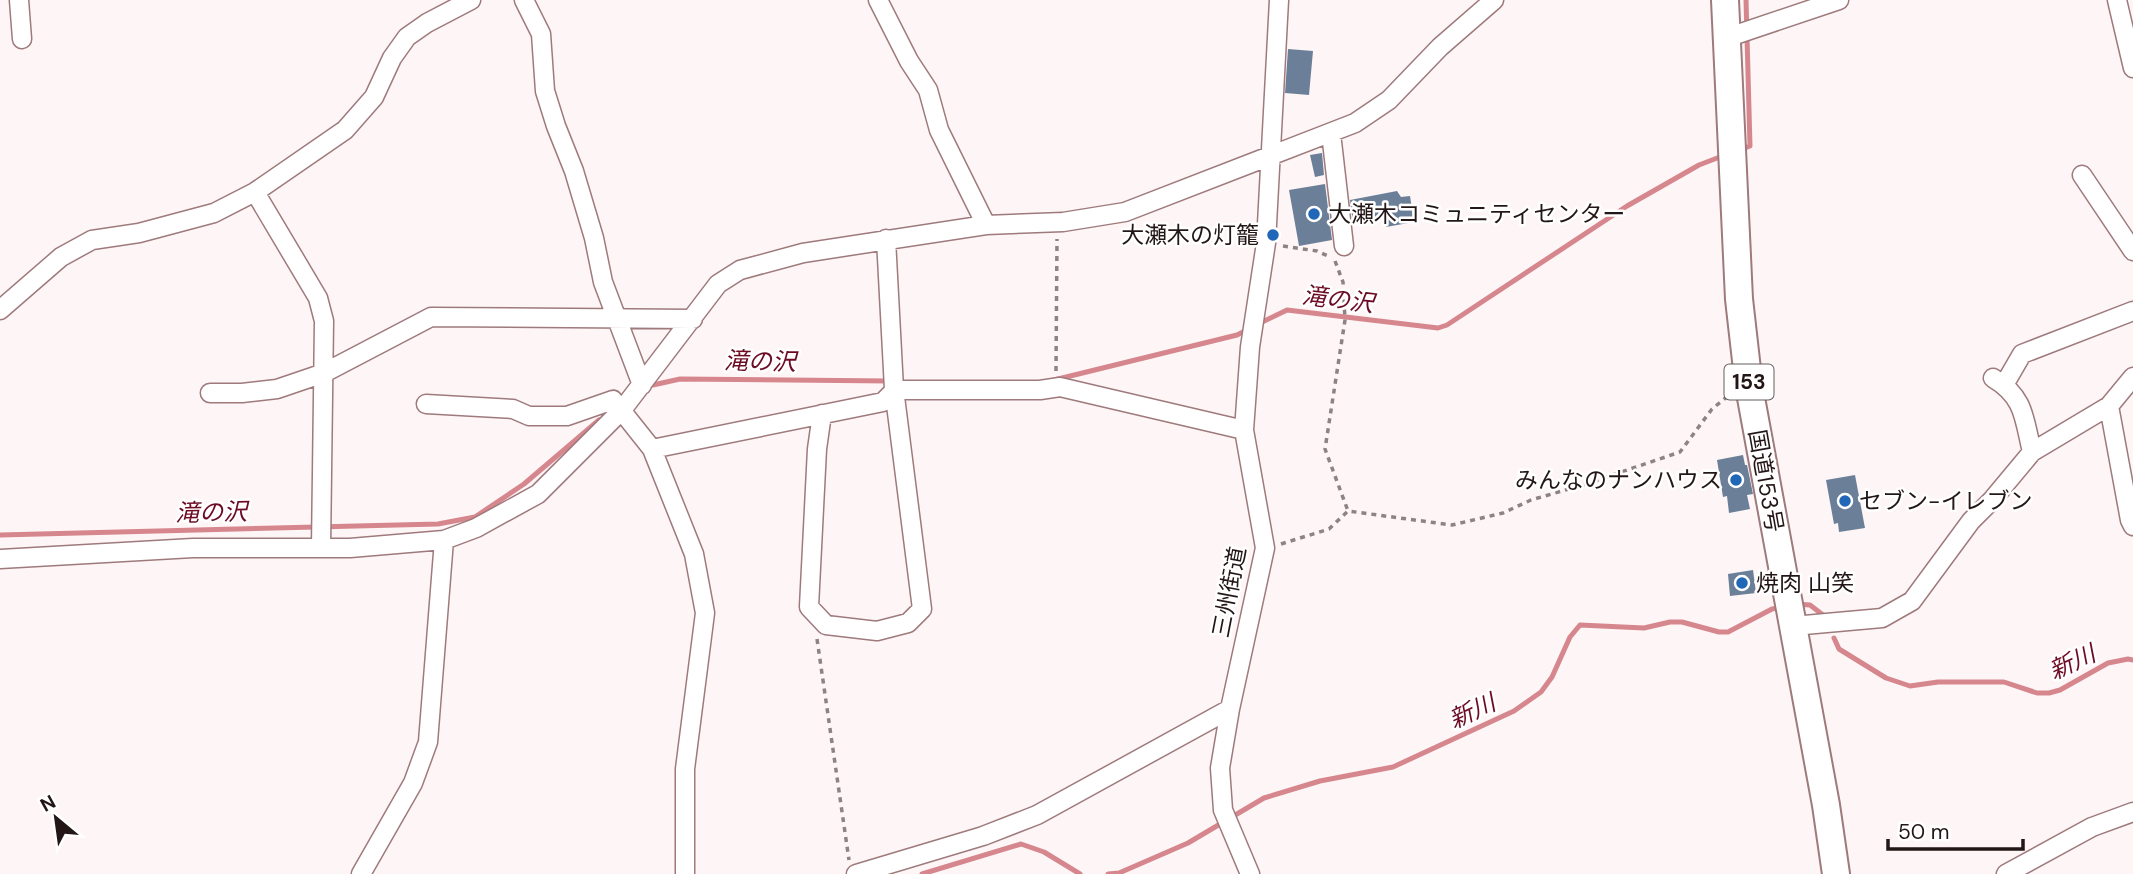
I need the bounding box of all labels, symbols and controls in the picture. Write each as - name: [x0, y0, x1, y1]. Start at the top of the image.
- place label: 大瀬木コミュニティセンター: [1328, 199, 1626, 229]
- marker: 大瀬木コミュニティセンター: [1306, 206, 1322, 222]
- place label: 大瀬木の灯籠: [1121, 220, 1259, 250]
- marker: 大瀬木の灯籠: [1265, 227, 1281, 243]
- water label: 滝の沢: [1300, 279, 1379, 319]
- water label: 滝の沢: [724, 345, 799, 377]
- road number: 153: [1724, 364, 1774, 400]
- street label: 国道153号: [1742, 427, 1790, 535]
- place label: みんなのナンハウス: [1515, 465, 1722, 495]
- marker: みんなのナンハウス: [1728, 472, 1744, 488]
- place label: セブン-イレブン: [1859, 486, 2032, 516]
- marker: セブン-イレブン: [1837, 493, 1853, 509]
- water label: 滝の沢: [175, 496, 250, 528]
- street label: 三州街道: [1205, 544, 1253, 640]
- place label: 焼肉 山笑: [1756, 568, 1854, 598]
- marker: 焼肉 山笑: [1734, 575, 1750, 591]
- water label: 新川: [2044, 637, 2103, 686]
- water label: 新川: [1444, 686, 1503, 735]
- north arrow: [21, 783, 91, 853]
- text: N: [36, 789, 60, 818]
- scale bar: [1888, 808, 2023, 852]
- text: 50 m: [1898, 818, 1949, 846]

